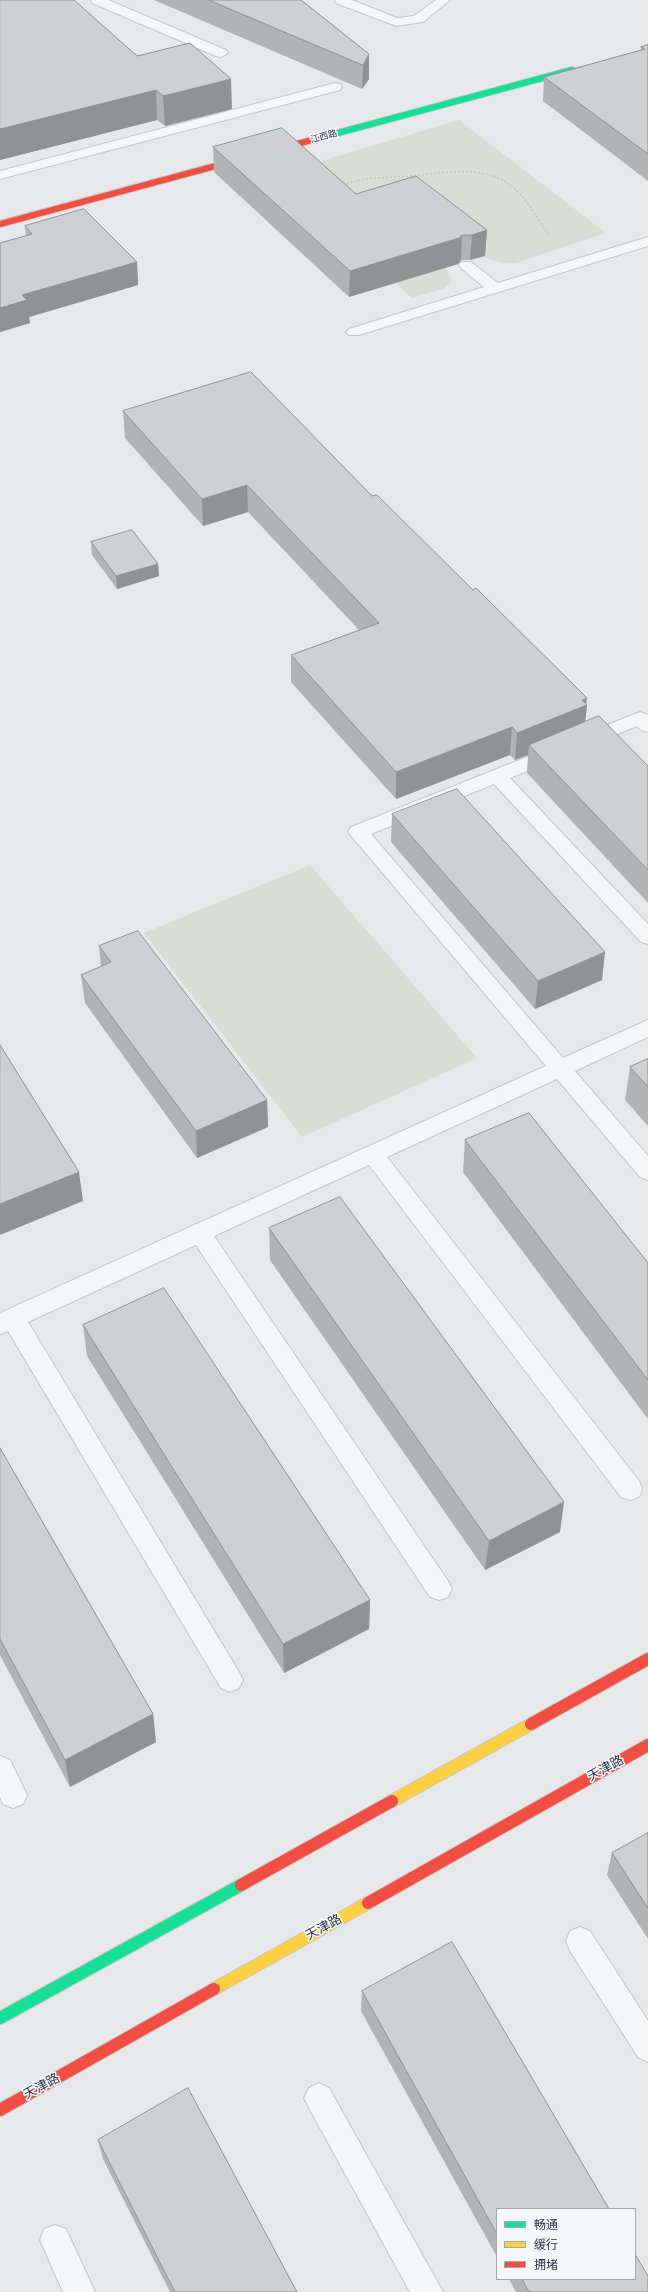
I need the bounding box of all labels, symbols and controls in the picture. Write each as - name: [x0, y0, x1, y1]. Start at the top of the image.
- street label: 江西路: [310, 128, 338, 146]
- street label: 天津路: [585, 1753, 627, 1785]
- street label: 天津路: [303, 1912, 345, 1944]
- street label: 天津路: [21, 2071, 63, 2103]
- legend: [496, 2208, 636, 2280]
- text: 畅通: [534, 2216, 558, 2233]
- text: 缓行: [534, 2236, 558, 2253]
- text: 拥堵: [534, 2256, 558, 2273]

